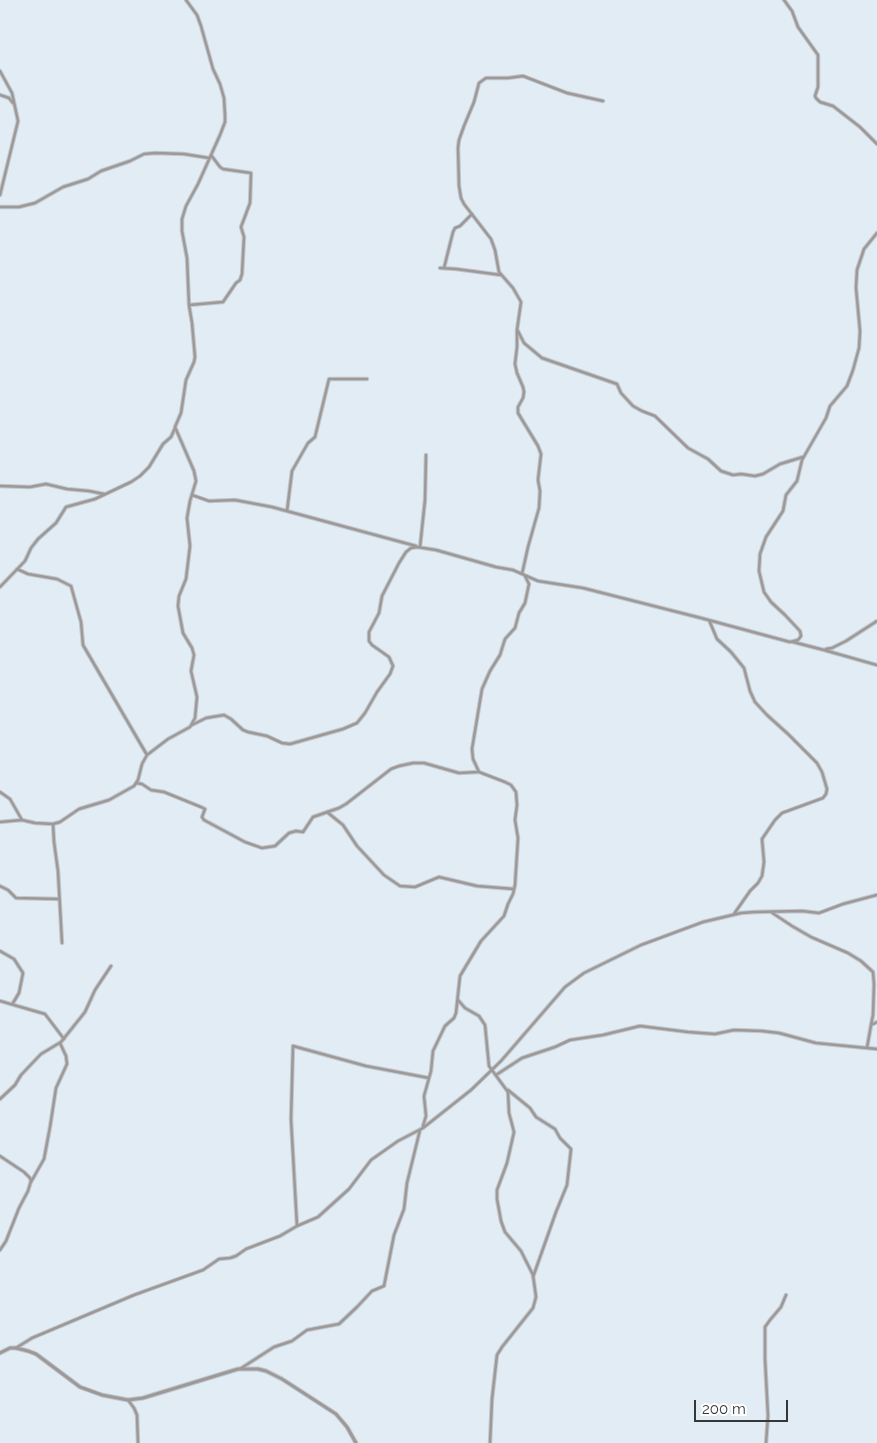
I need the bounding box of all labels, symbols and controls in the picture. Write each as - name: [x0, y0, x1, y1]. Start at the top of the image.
- scale bar: [697, 1390, 791, 1422]
- text: 200 m: [702, 1400, 746, 1418]

